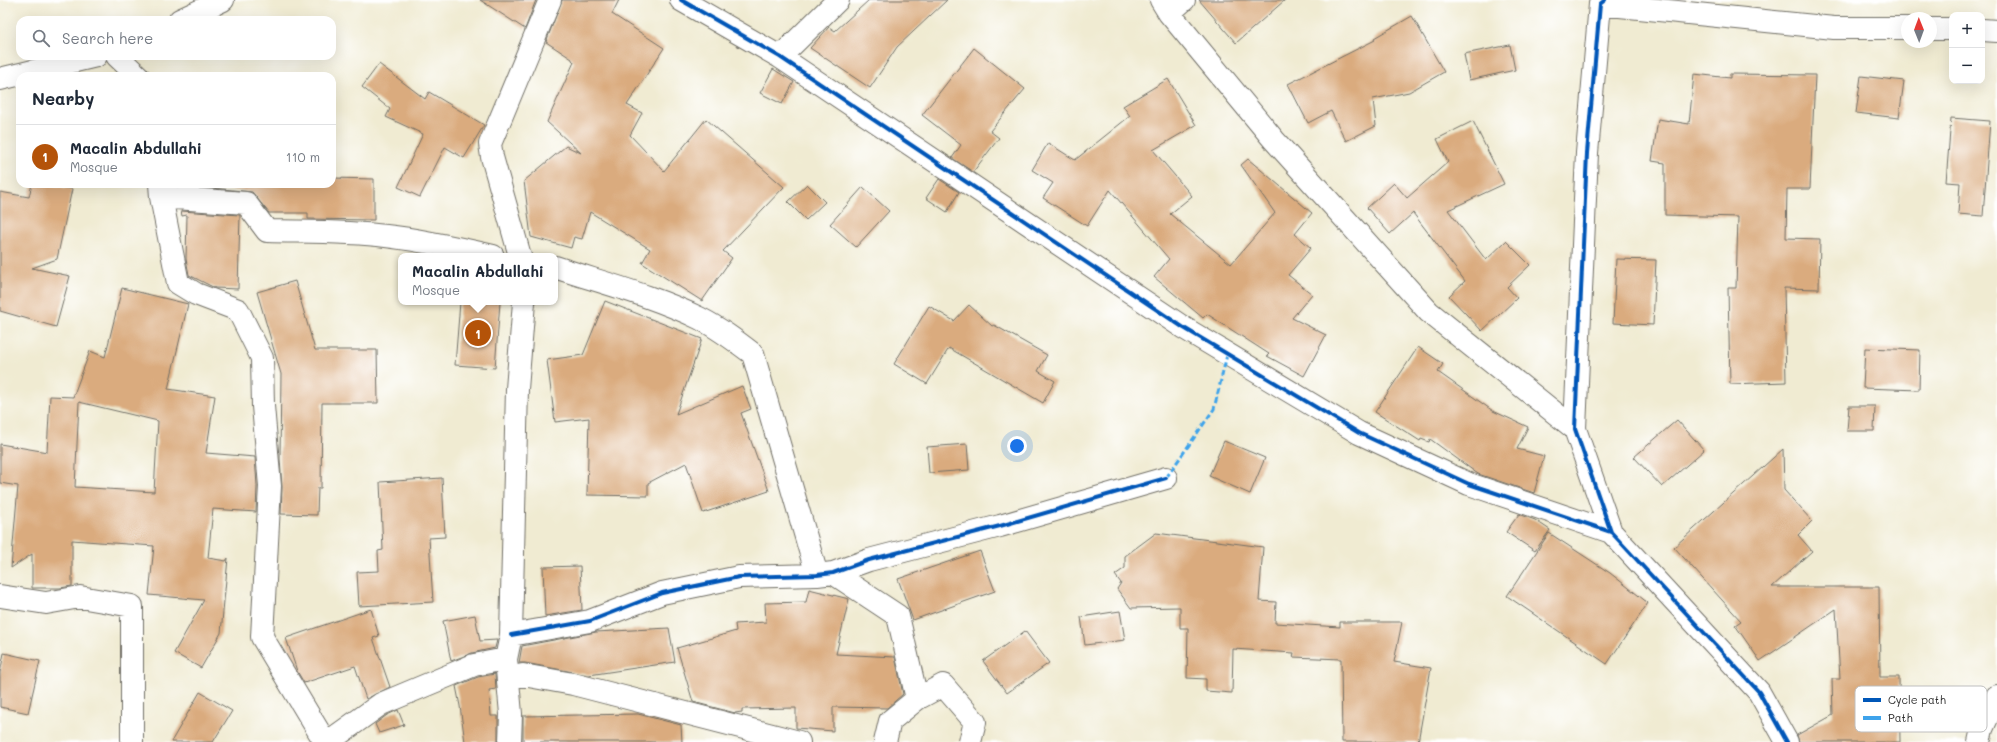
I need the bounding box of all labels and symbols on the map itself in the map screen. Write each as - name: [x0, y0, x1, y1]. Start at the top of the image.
- north arrow: [1901, 12, 1937, 48]
- pin: 1: [465, 318, 491, 348]
- your location: [1007, 436, 1027, 456]
- legend: [1855, 686, 1987, 732]
- text: Cycle path: [1888, 692, 1946, 707]
- text: Path: [1888, 710, 1913, 725]

